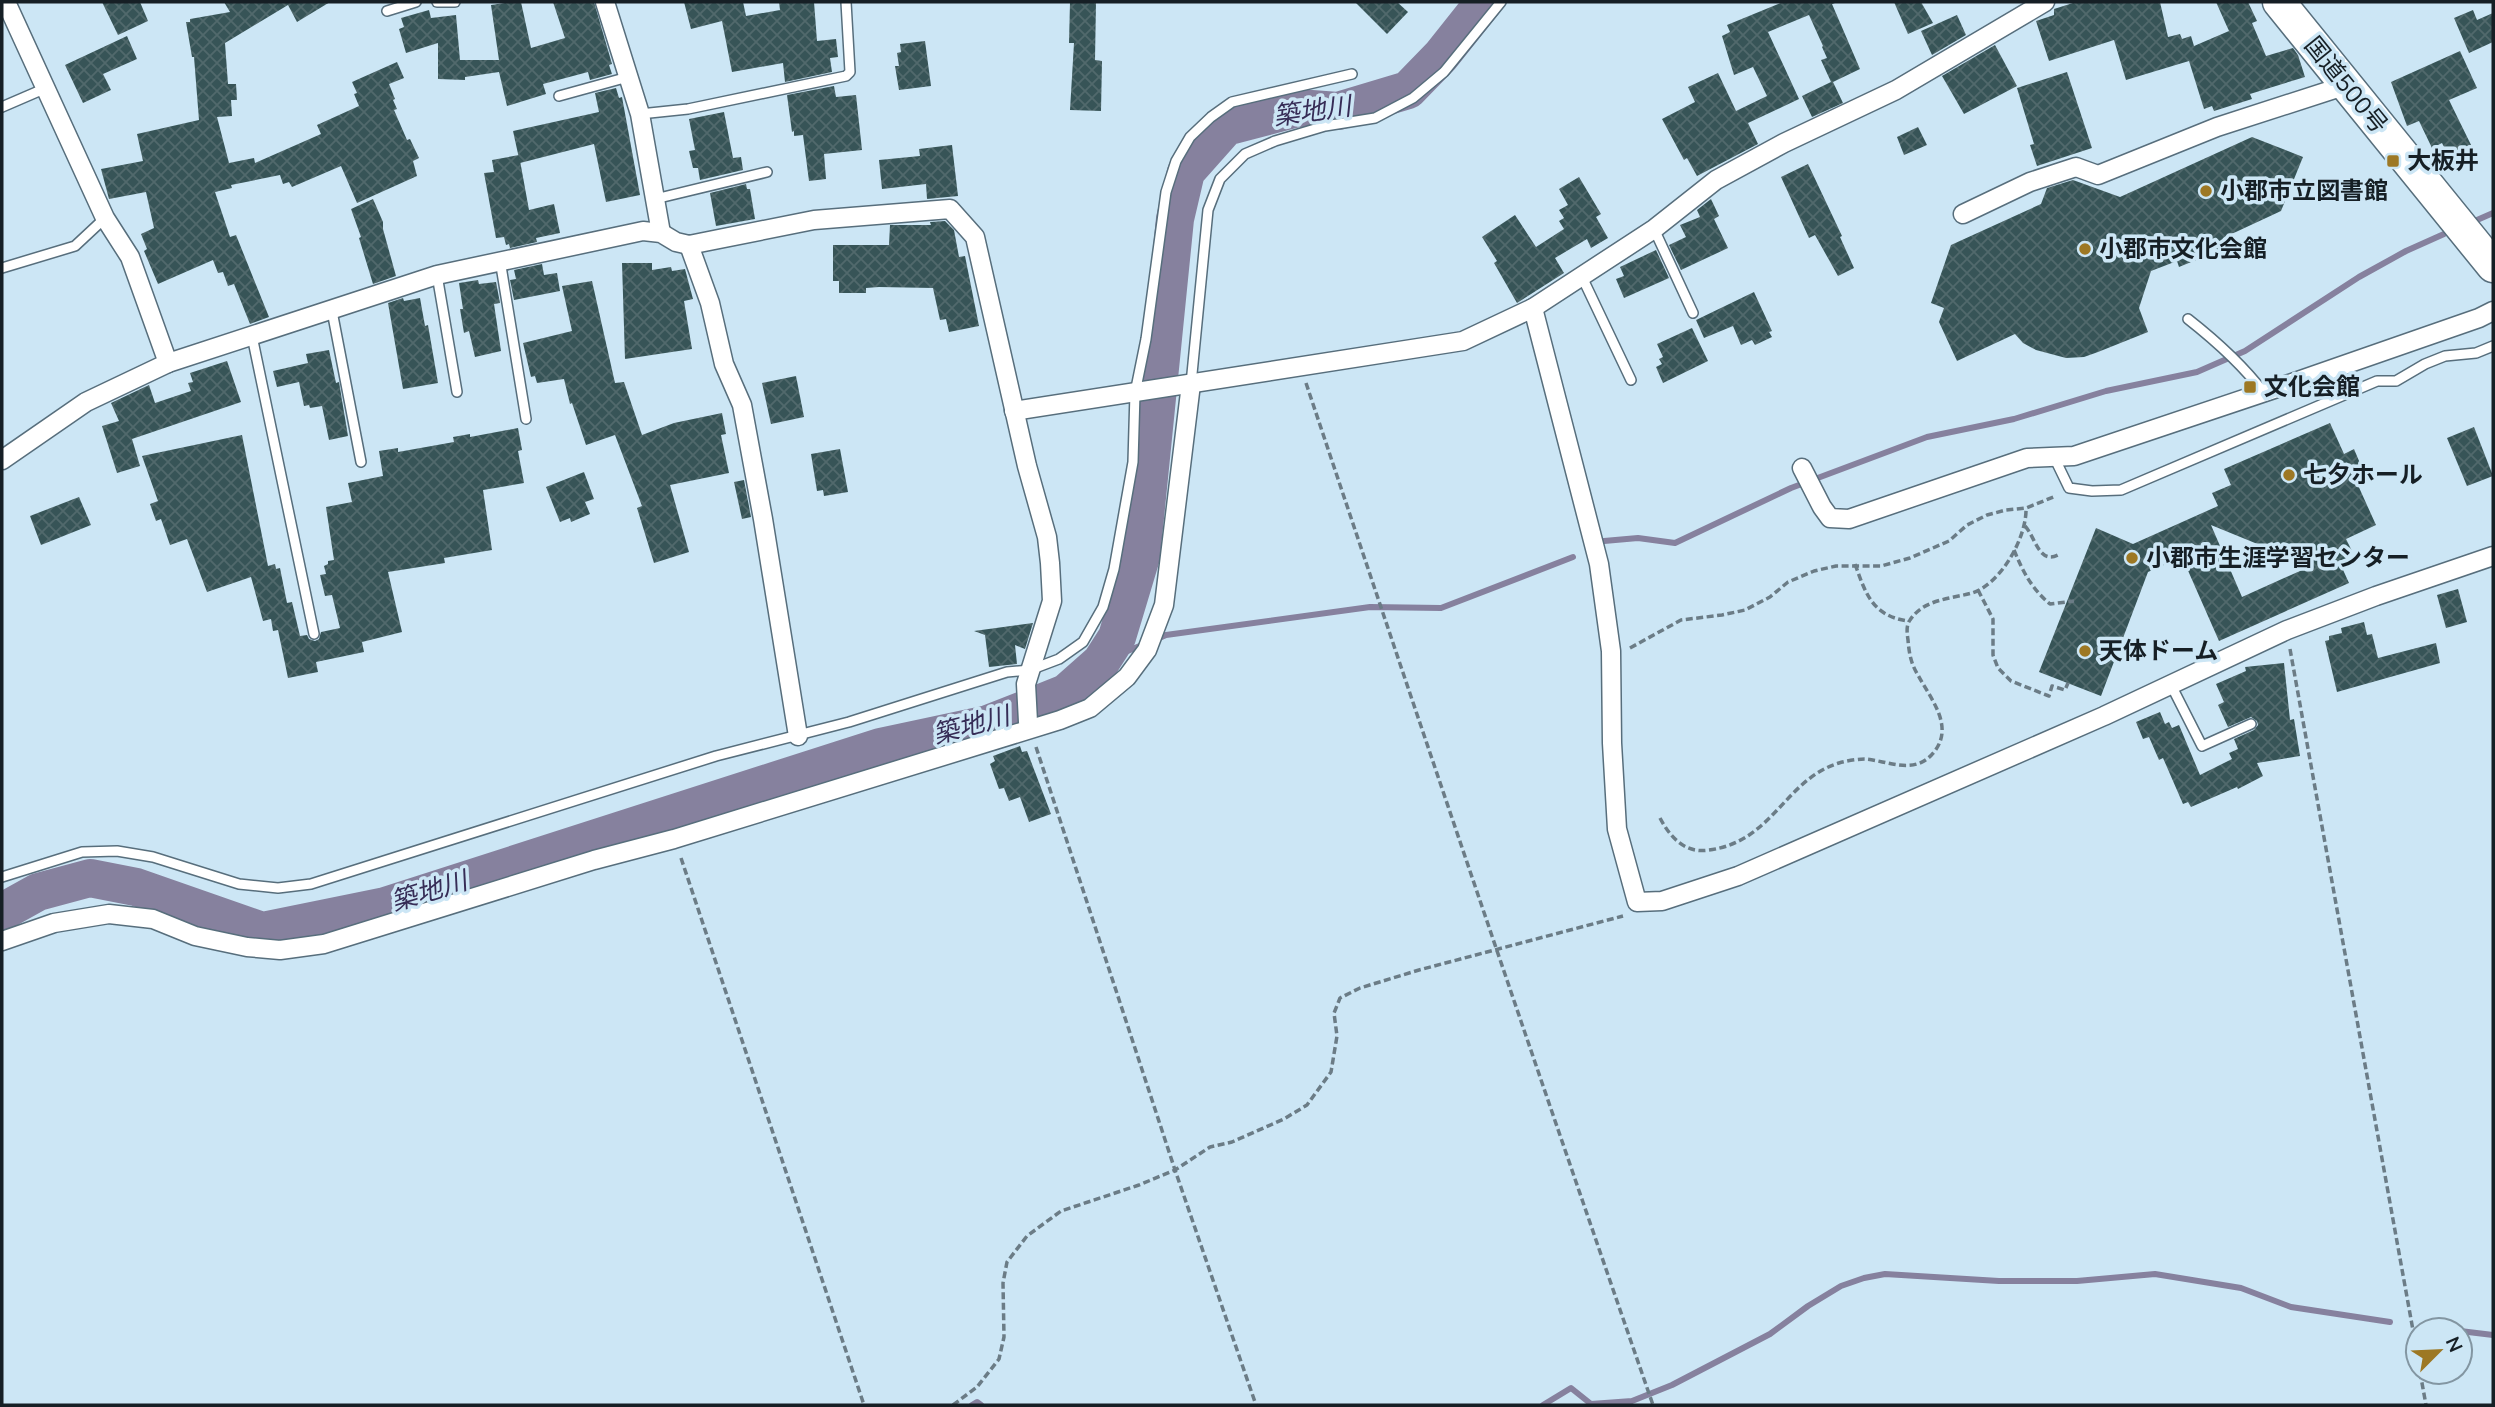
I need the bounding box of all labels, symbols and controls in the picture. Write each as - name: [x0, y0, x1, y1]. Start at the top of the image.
- street label: 国道500号: [2299, 30, 2395, 139]
- water label: 築地川: [1271, 88, 1356, 132]
- place label: 大板井: [2407, 145, 2479, 175]
- marker: 大板井: [2385, 153, 2401, 169]
- place label: 小郡市立図書館: [2220, 175, 2388, 205]
- marker: 小郡市立図書館: [2198, 183, 2214, 199]
- place label: 小郡市文化会館: [2099, 233, 2267, 263]
- marker: 小郡市文化会館: [2077, 241, 2093, 257]
- place label: 文化会館: [2264, 371, 2360, 401]
- marker: 文化会館: [2242, 379, 2258, 395]
- place label: 七夕ホール: [2303, 459, 2423, 489]
- marker: 七夕ホール: [2281, 467, 2297, 483]
- place label: 小郡市生涯学習センター: [2146, 542, 2410, 572]
- marker: 小郡市生涯学習センター: [2124, 550, 2140, 566]
- place label: 天体ドーム: [2099, 635, 2218, 665]
- marker: 天体ドーム: [2077, 643, 2093, 659]
- water label: 築地川: [929, 698, 1016, 751]
- water label: 築地川: [387, 862, 474, 918]
- north arrow: [2404, 1316, 2474, 1386]
- text: N: [2441, 1333, 2468, 1356]

